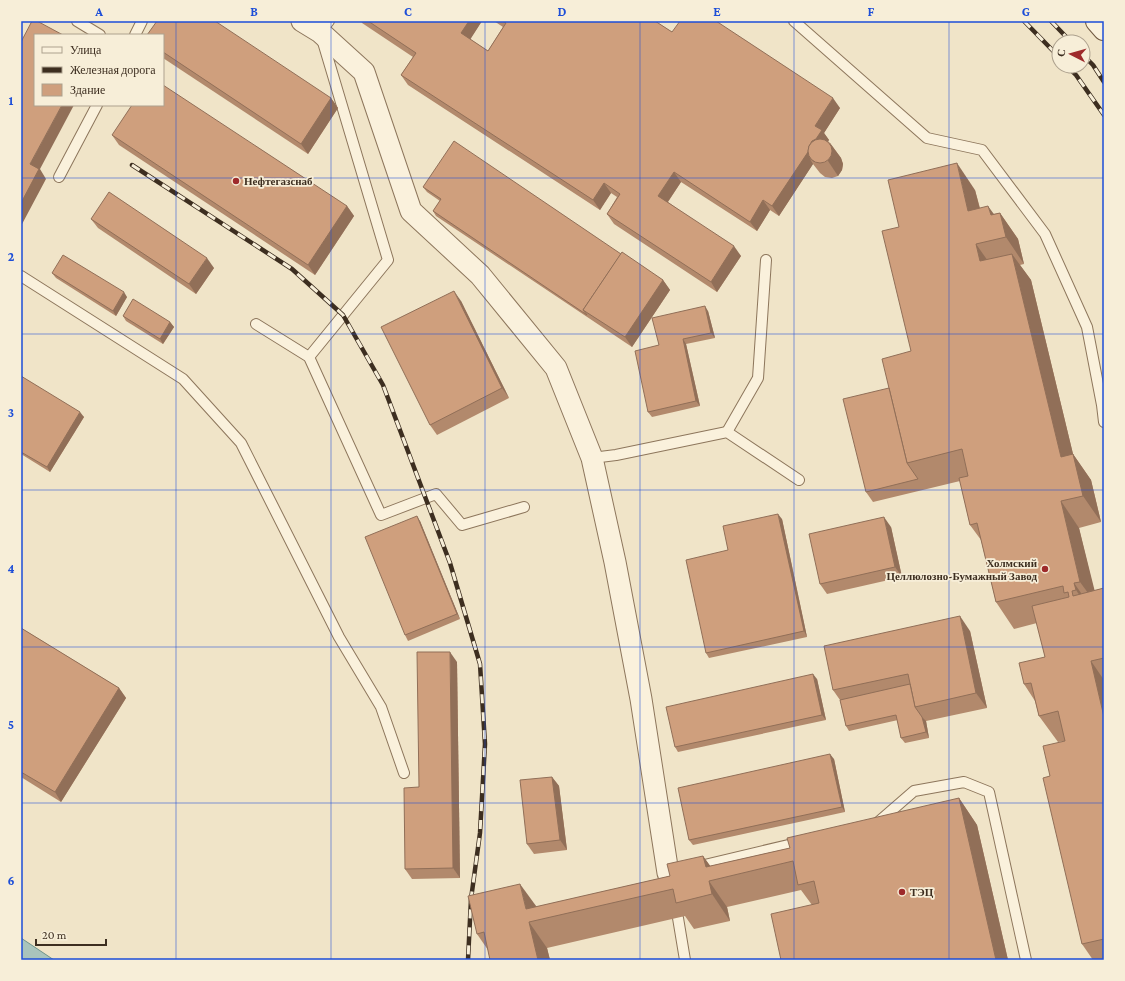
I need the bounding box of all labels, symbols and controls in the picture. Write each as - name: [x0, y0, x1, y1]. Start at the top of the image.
- text: A: [94, 4, 103, 19]
- text: B: [250, 4, 258, 19]
- text: C: [404, 4, 412, 19]
- text: D: [558, 4, 567, 19]
- text: E: [713, 4, 721, 19]
- text: F: [868, 4, 875, 19]
- text: G: [1022, 4, 1030, 19]
- legend: [34, 34, 164, 106]
- north arrow: [1051, 34, 1091, 74]
- text: Улица: [70, 43, 102, 57]
- text: С: [1055, 48, 1067, 58]
- text: Железная дорога: [70, 63, 156, 77]
- text: Здание: [70, 83, 105, 97]
- text: 1: [9, 93, 14, 108]
- place label: Нефтегазснаб: [244, 175, 313, 187]
- marker: Нефтегазснаб: [231, 176, 241, 186]
- text: 2: [8, 249, 15, 264]
- text: 3: [8, 405, 14, 420]
- place label: Холмский Целлюлозно-Бумажный Завод: [886, 557, 1038, 582]
- text: 4: [7, 561, 15, 576]
- marker: Холмский Целлюлозно-Бумажный Завод: [1040, 564, 1050, 574]
- text: 5: [8, 717, 14, 732]
- text: 6: [7, 873, 15, 888]
- place label: ТЭЦ: [910, 886, 934, 898]
- marker: ТЭЦ: [897, 887, 907, 897]
- scale bar: [36, 921, 106, 947]
- text: 20 m: [42, 928, 67, 942]

